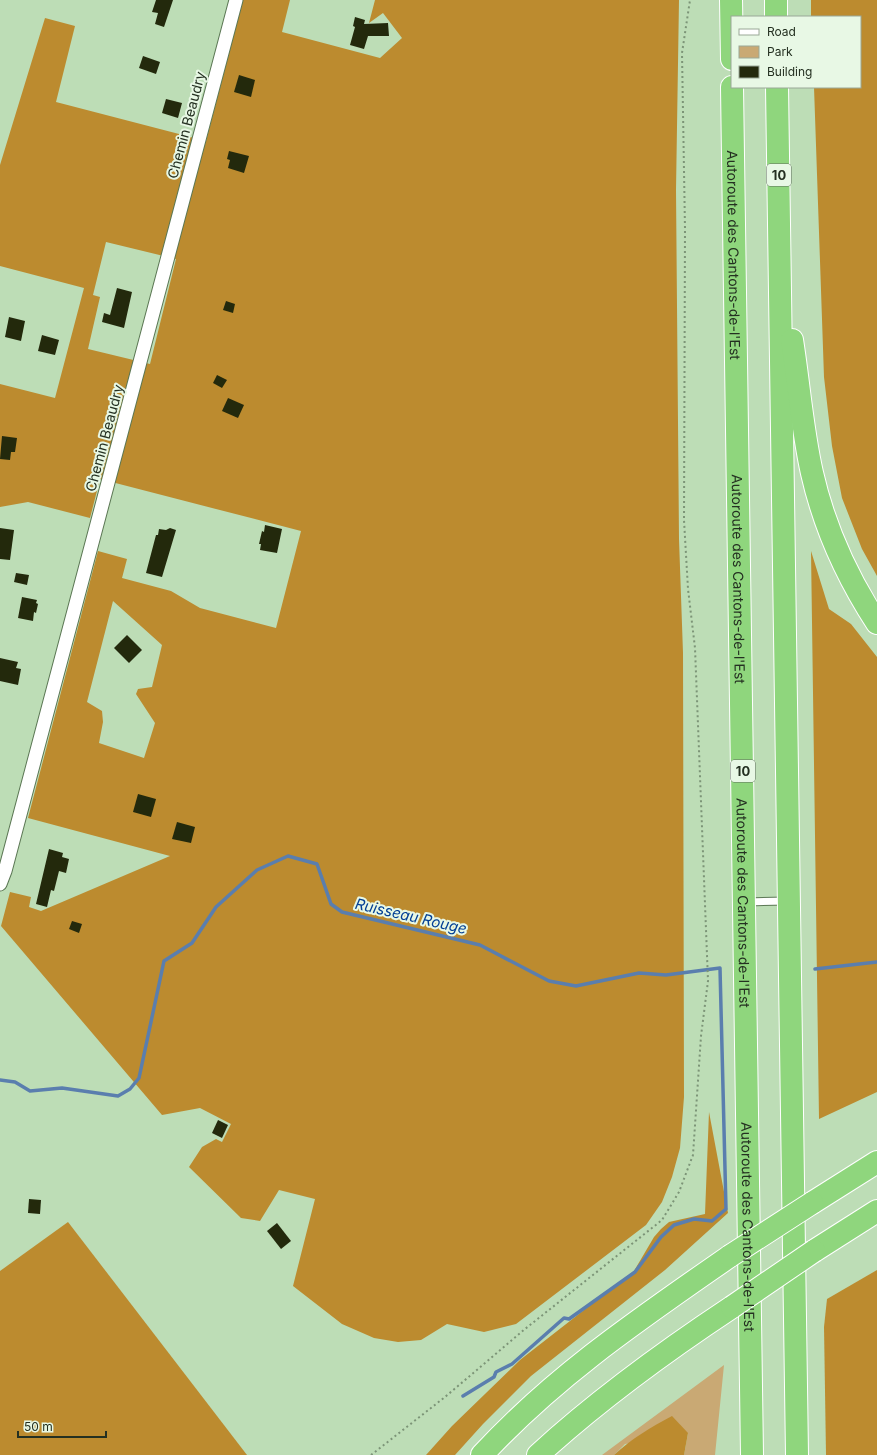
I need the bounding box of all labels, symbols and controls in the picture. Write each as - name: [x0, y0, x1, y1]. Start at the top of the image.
- legend: [731, 16, 861, 88]
- text: Road: [767, 24, 796, 39]
- text: Park: [767, 44, 793, 59]
- text: Building: [767, 64, 812, 79]
- street label: Chemin Beaudry: [164, 70, 208, 180]
- street label: Autoroute des Cantons-de-l'Est: [724, 150, 744, 360]
- road number: 10: [767, 164, 791, 186]
- street label: Chemin Beaudry: [82, 383, 126, 493]
- street label: Autoroute des Cantons-de-l'Est: [729, 474, 749, 684]
- road number: 10: [731, 760, 755, 782]
- street label: Autoroute des Cantons-de-l'Est: [734, 798, 754, 1008]
- water label: Ruisseau Rouge: [353, 894, 469, 938]
- street label: Autoroute des Cantons-de-l'Est: [739, 1122, 759, 1332]
- scale bar: [18, 1413, 106, 1439]
- text: 50 m: [24, 1419, 53, 1434]

